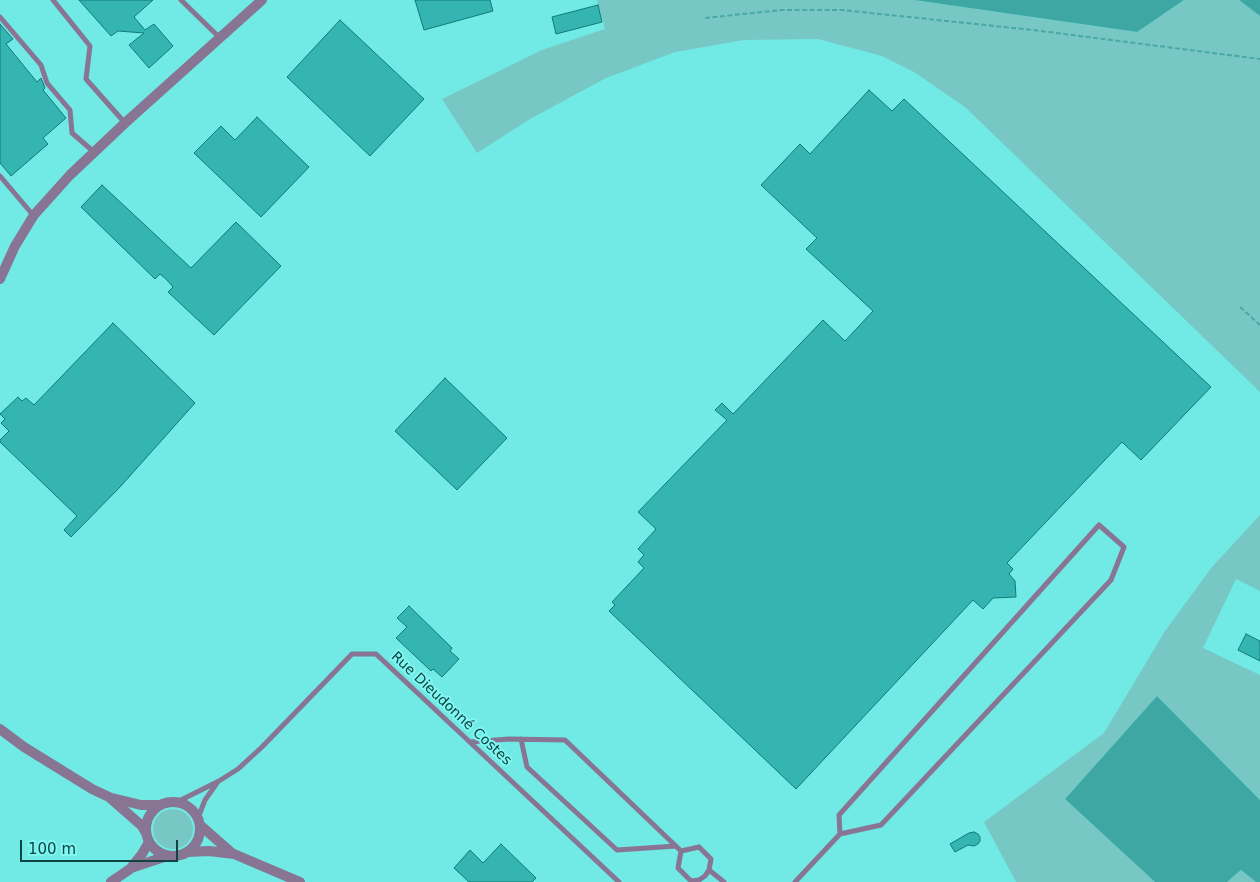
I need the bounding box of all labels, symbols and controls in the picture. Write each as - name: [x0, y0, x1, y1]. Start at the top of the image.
- street label: Rue Dieudonné Costes: [387, 649, 515, 769]
- scale bar: [22, 830, 180, 862]
- text: 100 m: [28, 840, 76, 858]

